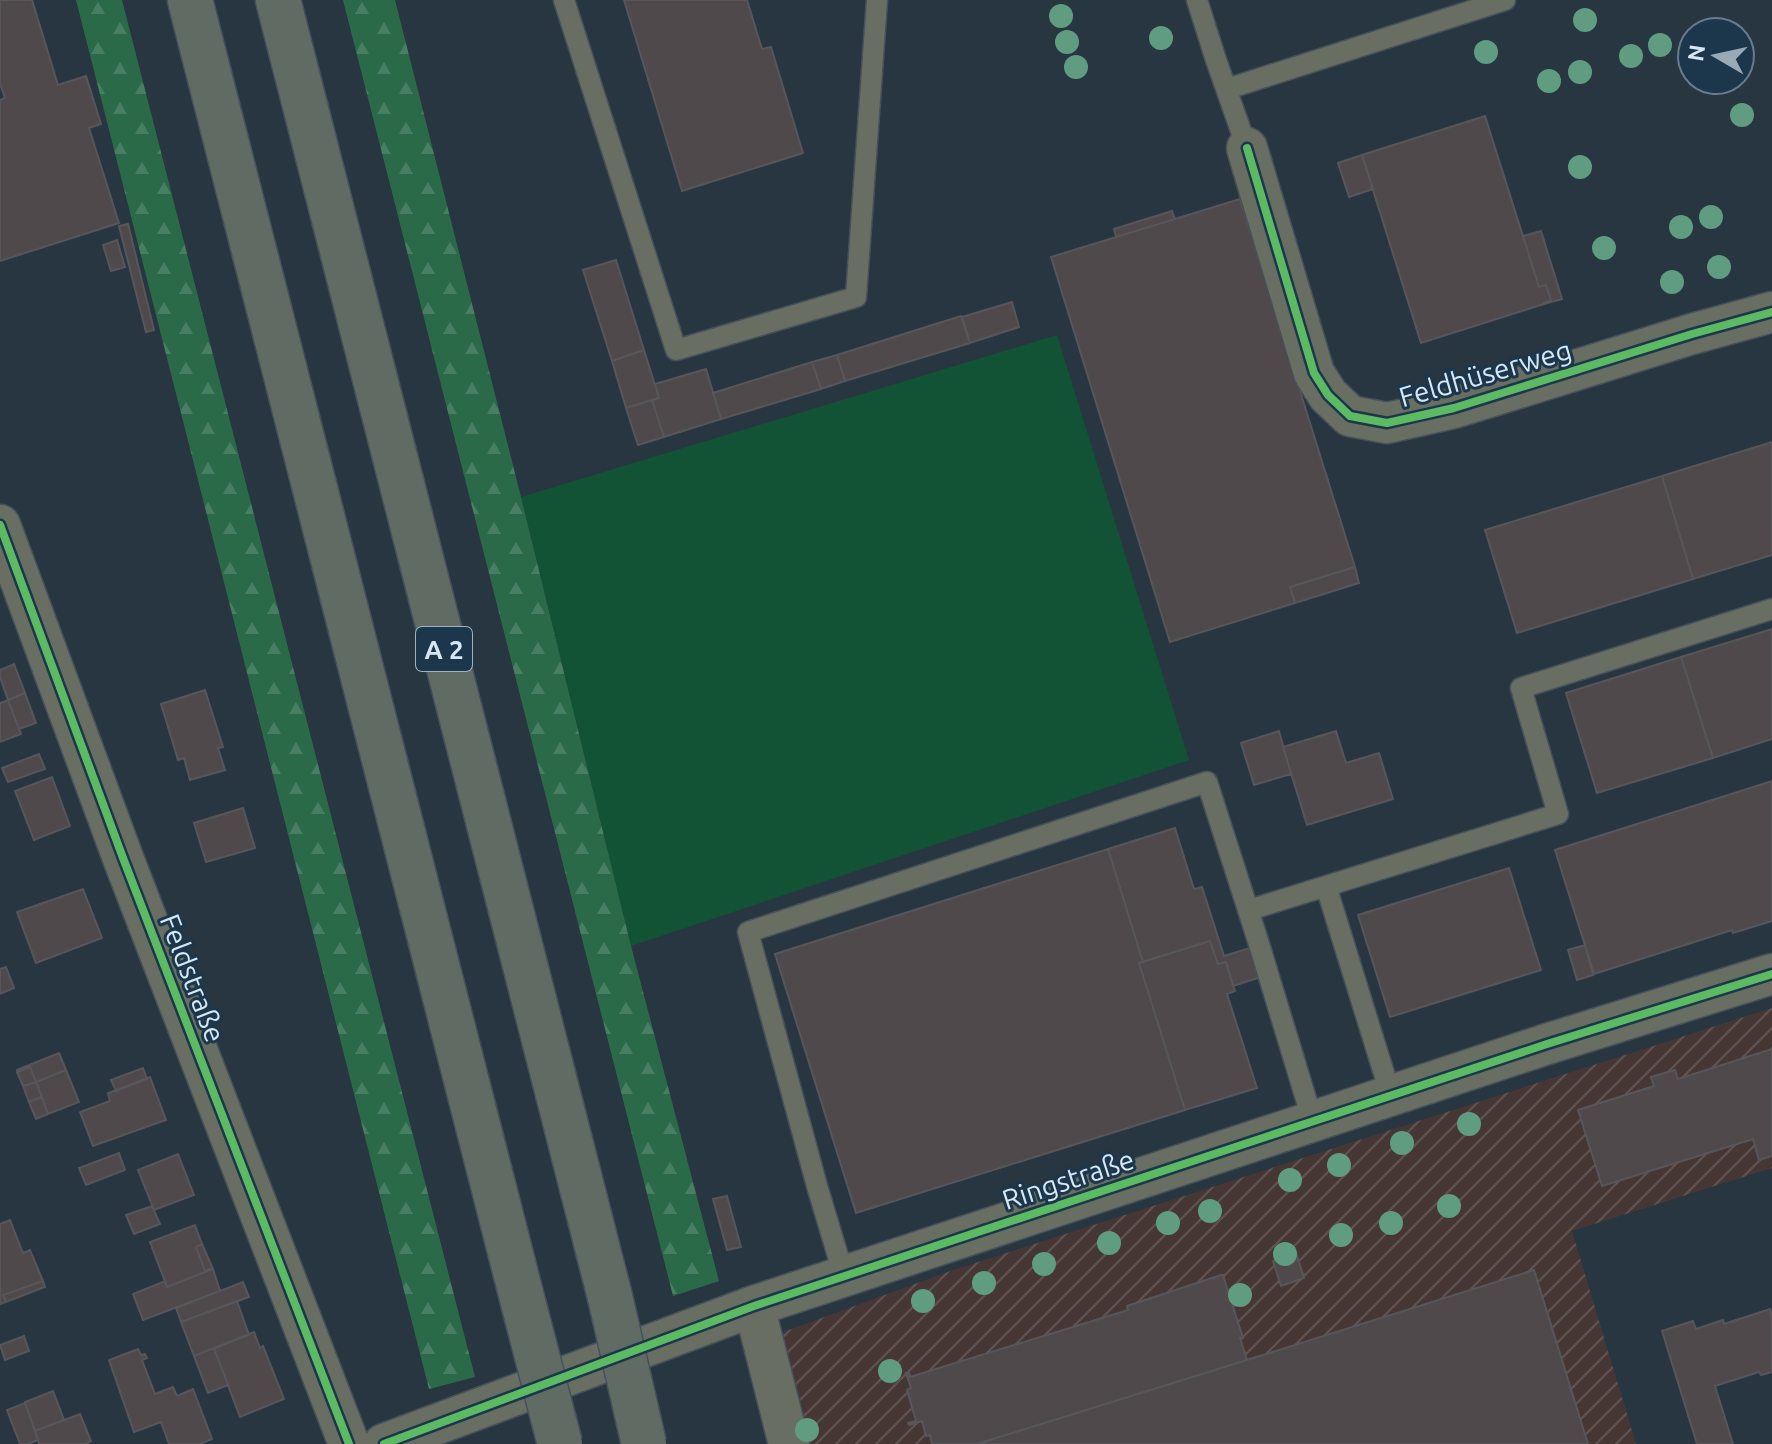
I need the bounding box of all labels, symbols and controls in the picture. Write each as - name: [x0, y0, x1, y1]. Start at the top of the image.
- north arrow: [1676, 16, 1756, 96]
- text: N: [1682, 43, 1709, 63]
- street label: Feldhüserweg: [1395, 334, 1575, 412]
- road number: A 2: [416, 627, 472, 671]
- street label: Feldstraße: [154, 910, 232, 1046]
- street label: Ringstraße: [998, 1143, 1138, 1215]

